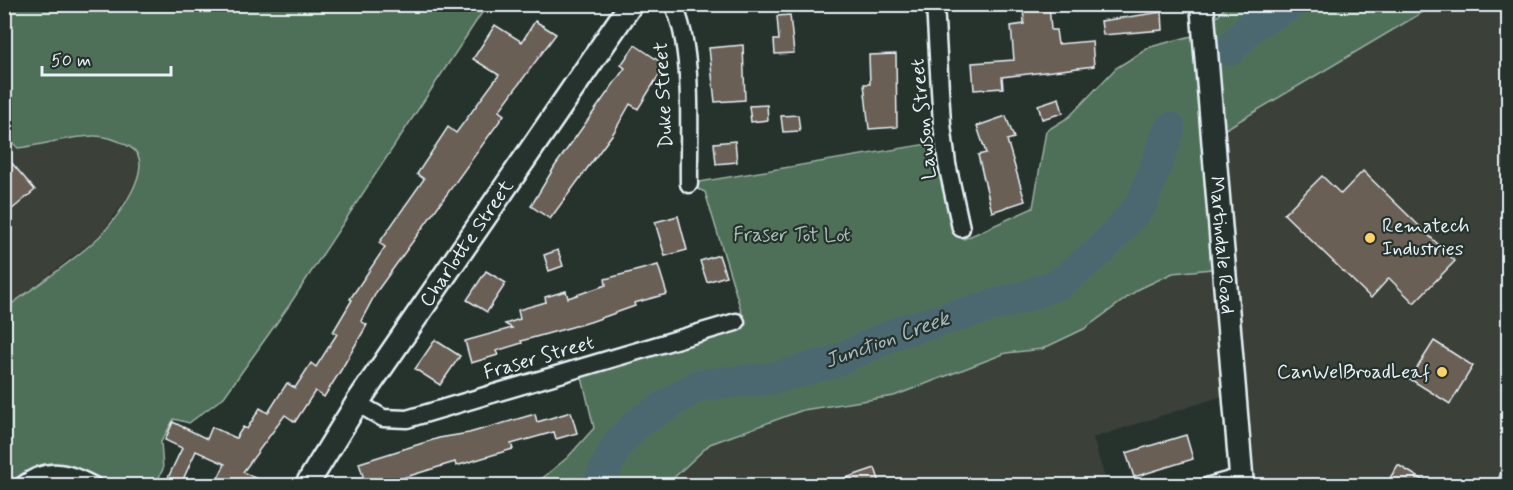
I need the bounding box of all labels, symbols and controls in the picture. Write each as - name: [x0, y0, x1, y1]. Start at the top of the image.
- scale bar: [42, 39, 171, 77]
- street label: Duke Street: [648, 41, 680, 149]
- text: 50 m: [51, 49, 91, 73]
- street label: Lawson Street: [904, 57, 944, 181]
- street label: Charlotte Street: [413, 174, 520, 313]
- street label: Martindale Road: [1203, 175, 1241, 315]
- place label: Rematech Industries: [1382, 213, 1470, 263]
- park label: Fraser Tot Lot: [733, 222, 851, 249]
- marker: Rematech Industries: [1363, 231, 1377, 245]
- water label: Junction Creek: [821, 304, 955, 376]
- street label: Fraser Street: [481, 329, 597, 387]
- place label: CanWelBroadLeaf: [1277, 359, 1430, 386]
- marker: CanWelBroadLeaf: [1435, 365, 1449, 379]

